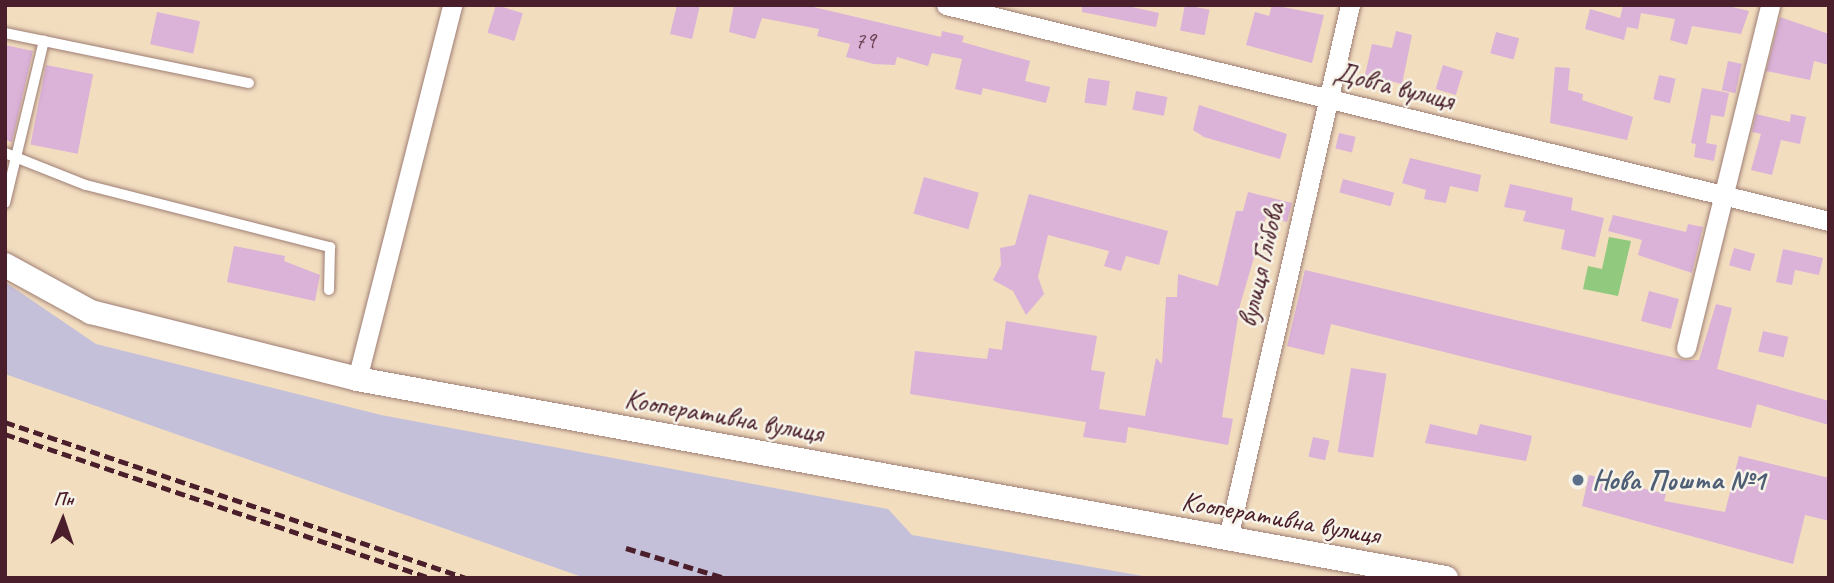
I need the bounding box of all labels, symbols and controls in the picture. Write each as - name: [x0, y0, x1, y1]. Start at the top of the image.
- house number: 79: [854, 27, 876, 55]
- street label: Довга вулиця: [1330, 55, 1458, 117]
- street label: вулиця Глібова: [1230, 200, 1292, 330]
- street label: Кооперативна вулиця: [623, 382, 825, 450]
- place label: Нова Пошта №1: [1592, 463, 1763, 497]
- marker: Нова Пошта №1: [1570, 472, 1586, 488]
- street label: Кооперативна вулиця: [1180, 484, 1382, 552]
- north arrow: [28, 485, 98, 555]
- text: Пн: [53, 487, 74, 511]

